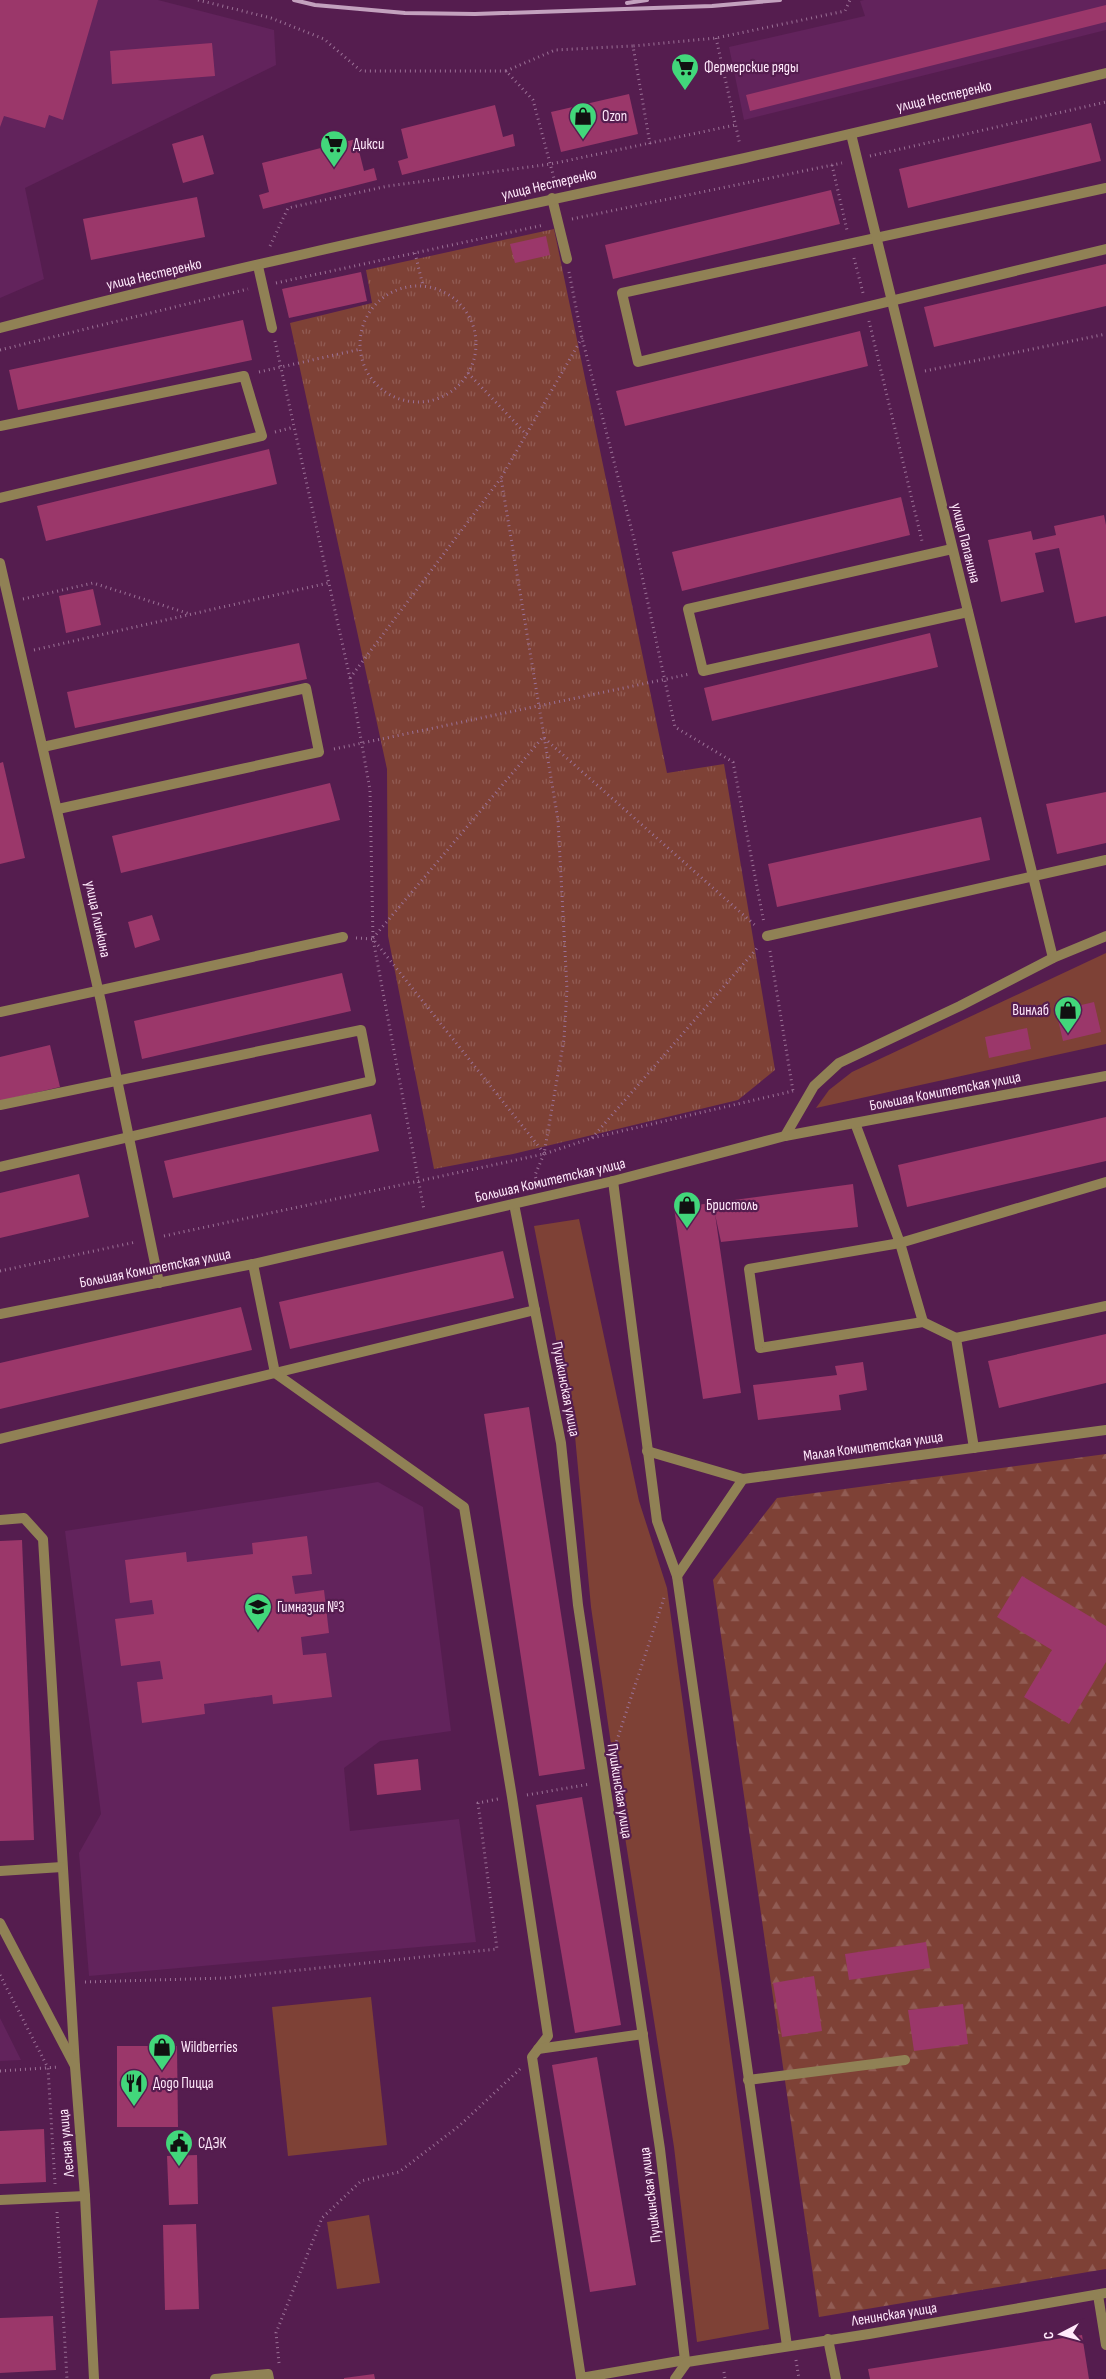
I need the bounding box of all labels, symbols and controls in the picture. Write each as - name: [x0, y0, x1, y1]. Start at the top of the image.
- supermarket icon: Фермерские ряды: [670, 52, 700, 91]
- place label: Фермерские ряды: [704, 58, 799, 77]
- street label: улица Нестеренко: [895, 76, 994, 117]
- shop icon: Ozon: [568, 101, 598, 140]
- place label: Ozon: [602, 107, 627, 126]
- supermarket icon: Дикси: [319, 129, 349, 168]
- place label: Дикси: [353, 135, 384, 154]
- street label: улица Нестеренко: [500, 164, 599, 205]
- street label: улица Нестеренко: [105, 254, 204, 295]
- street label: улица Папанина: [946, 501, 985, 585]
- street label: улица Глинкина: [80, 879, 115, 959]
- shop icon: Винлаб: [1053, 995, 1083, 1034]
- place label: Винлаб: [1012, 1001, 1049, 1020]
- street label: Большая Комитетская улица: [868, 1067, 1023, 1116]
- street label: Большая Комитетская улица: [473, 1154, 627, 1207]
- shop icon: Бристоль: [672, 1190, 702, 1229]
- place label: Бристоль: [706, 1196, 758, 1215]
- street label: Большая Комитетская улица: [78, 1244, 233, 1293]
- street label: Пушкинская улица: [547, 1340, 584, 1438]
- street label: Малая Комитетская улица: [802, 1427, 944, 1466]
- school or university icon: Гимназия №3: [243, 1592, 273, 1631]
- place label: Гимназия №3: [277, 1598, 345, 1617]
- street label: Пушкинская улица: [603, 1742, 636, 1840]
- shop icon: Wildberries: [147, 2032, 177, 2071]
- place label: Wildberries: [181, 2038, 238, 2057]
- restaurant icon: Додо Пицца: [119, 2068, 149, 2107]
- place label: Додо Пицца: [153, 2074, 214, 2093]
- street label: Лесная улица: [54, 2108, 79, 2179]
- public building icon: СДЭК: [164, 2128, 194, 2167]
- place label: СДЭК: [198, 2134, 226, 2153]
- street label: Пушкинская улица: [635, 2146, 666, 2244]
- street label: Ленинская улица: [849, 2298, 938, 2331]
- north arrow: [1036, 2309, 1086, 2359]
- text: С: [1040, 2331, 1057, 2340]

